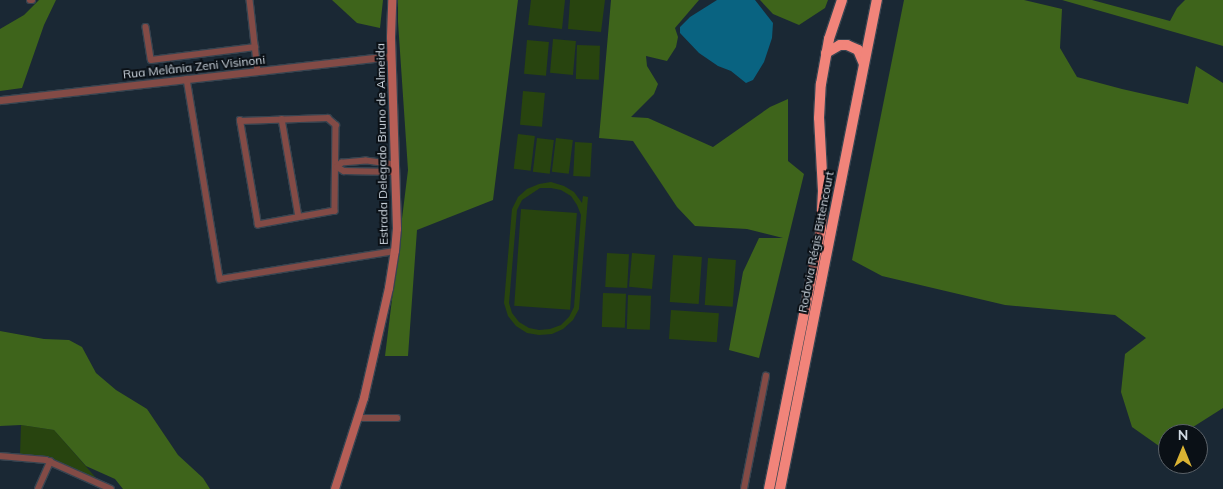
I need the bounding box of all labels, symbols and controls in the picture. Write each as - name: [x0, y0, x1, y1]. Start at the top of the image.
- street label: Estrada Delegado Bruno de Almeida: [373, 43, 391, 245]
- street label: Rua Melânia Zeni Visinoni: [122, 52, 266, 82]
- street label: Rodovia Régis Bittencourt: [795, 170, 837, 314]
- north arrow: [1158, 424, 1208, 474]
- text: N: [1178, 426, 1188, 444]

